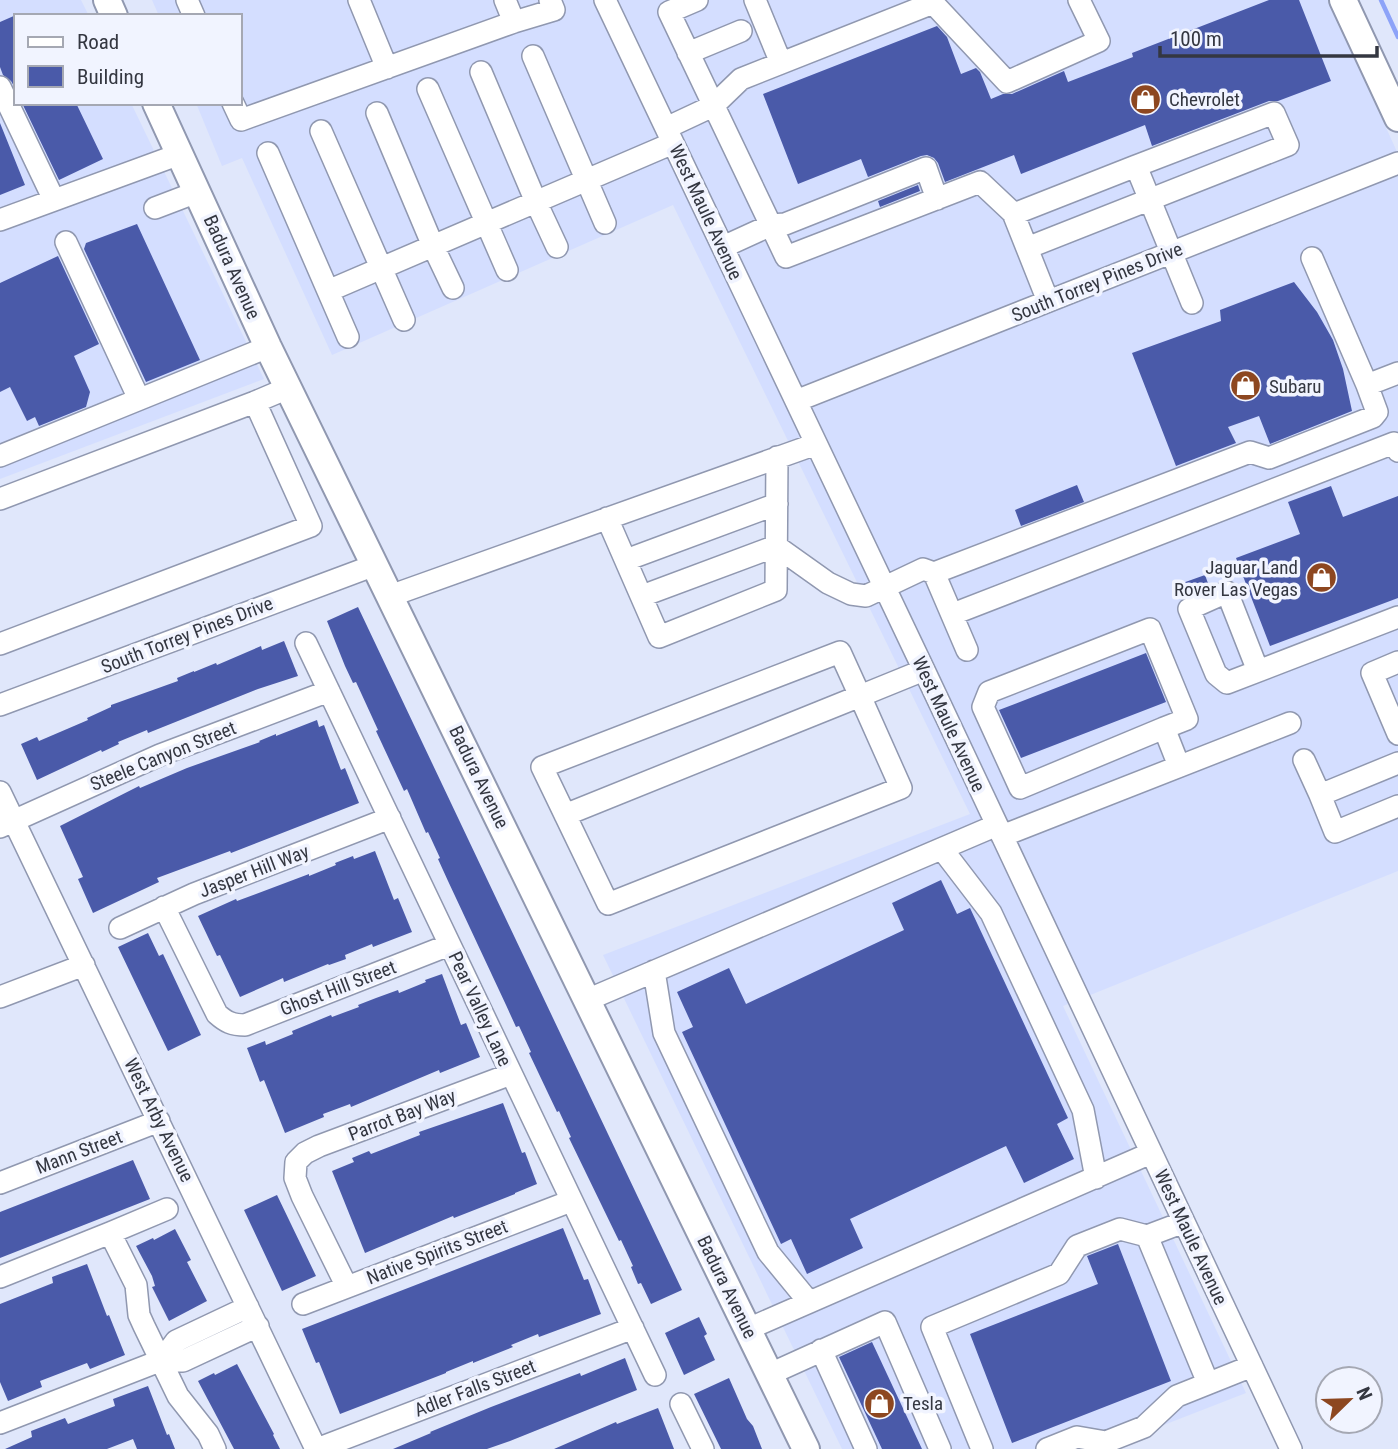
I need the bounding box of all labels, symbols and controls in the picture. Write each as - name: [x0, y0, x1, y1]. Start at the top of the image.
- legend: [14, 14, 242, 105]
- scale bar: [1160, 14, 1377, 58]
- text: 100 m: [1170, 27, 1222, 51]
- text: Road: [77, 30, 119, 54]
- text: Building: [77, 65, 144, 89]
- shop icon: Chevrolet: [1129, 82, 1163, 116]
- place label: Chevrolet: [1169, 88, 1240, 111]
- street label: West Maule Avenue: [665, 141, 747, 283]
- street label: Badura Avenue: [199, 211, 265, 323]
- street label: South Torrey Pines Drive: [1008, 237, 1186, 327]
- shop icon: Subaru: [1229, 369, 1263, 403]
- place label: Subaru: [1269, 375, 1321, 398]
- place label: Jaguar Land Rover Las Vegas: [1174, 556, 1298, 601]
- shop icon: Jaguar Land Rover Las Vegas: [1304, 561, 1338, 595]
- street label: South Torrey Pines Drive: [98, 592, 276, 678]
- street label: West Maule Avenue: [908, 653, 990, 795]
- street label: Steele Canyon Street: [87, 716, 239, 796]
- street label: Badura Avenue: [444, 722, 514, 832]
- street label: Jasper Hill Way: [196, 840, 312, 902]
- street label: Pear Valley Lane: [443, 948, 517, 1070]
- street label: Ghost Hill Street: [277, 955, 399, 1021]
- street label: West Arby Avenue: [119, 1054, 199, 1186]
- street label: Parrot Bay Way: [345, 1084, 459, 1146]
- street label: Mann Street: [33, 1125, 125, 1179]
- street label: West Maule Avenue: [1150, 1166, 1232, 1308]
- street label: Native Spirits Street: [363, 1215, 511, 1289]
- street label: Badura Avenue: [692, 1232, 762, 1342]
- street label: Adler Falls Street: [411, 1354, 539, 1422]
- north arrow: [1314, 1365, 1384, 1435]
- text: N: [1351, 1384, 1377, 1403]
- shop icon: Tesla: [863, 1386, 897, 1420]
- place label: Tesla: [903, 1392, 943, 1415]

